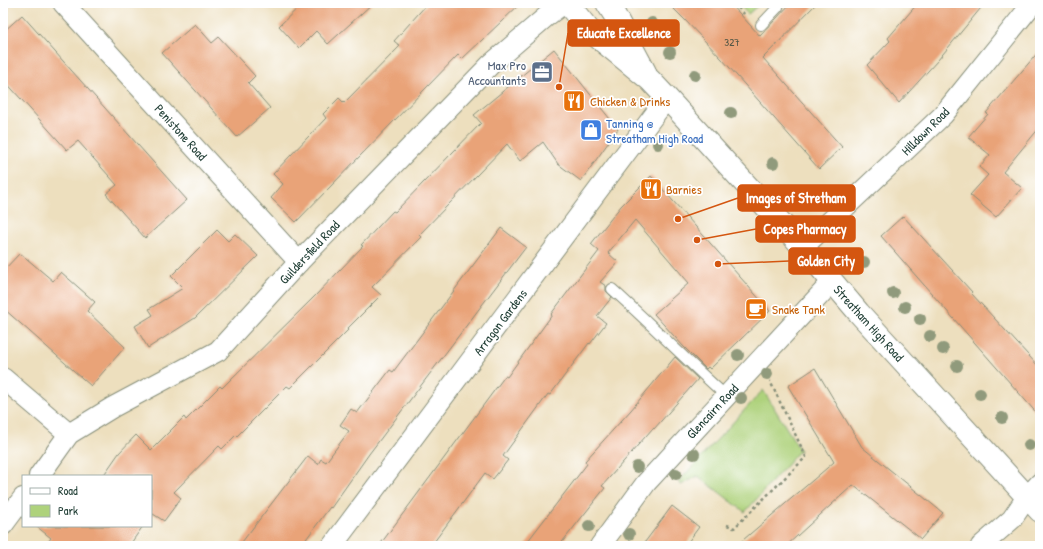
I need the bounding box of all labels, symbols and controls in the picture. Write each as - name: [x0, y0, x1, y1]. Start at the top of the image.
- callout: Educate Excellence: [568, 20, 679, 46]
- text: Educate Excellence: [577, 23, 672, 42]
- house number: 327: [724, 35, 740, 49]
- place label: Max Pro Accountants: [468, 56, 526, 89]
- office icon: Max Pro Accountants: [529, 59, 555, 85]
- restaurant icon: Chicken & Drinks: [561, 88, 587, 114]
- place label: Chicken & Drinks: [590, 92, 670, 110]
- street label: Penistone Road: [151, 100, 211, 164]
- street label: Hilldown Road: [897, 103, 953, 159]
- place label: Tanning @ Streatham High Road: [606, 114, 703, 147]
- shop icon: Tanning @ Streatham High Road: [578, 117, 604, 143]
- restaurant icon: Barnies: [638, 176, 664, 202]
- place label: Barnies: [666, 180, 702, 198]
- callout: Images of Stretham: [738, 185, 855, 211]
- text: Images of Stretham: [746, 188, 847, 209]
- street label: Guildersfield Road: [275, 216, 343, 288]
- callout: Copes Pharmacy: [756, 216, 855, 242]
- text: Copes Pharmacy: [763, 219, 847, 240]
- callout: Golden City: [789, 248, 863, 274]
- text: Golden City: [797, 251, 855, 272]
- street label: Streatham High Road: [830, 281, 908, 365]
- street label: Arragon Gardens: [469, 285, 531, 359]
- cafe icon: Snake Tank: [743, 296, 769, 322]
- place label: Snake Tank: [772, 300, 826, 318]
- street label: Glencairn Road: [682, 380, 742, 442]
- legend: [22, 475, 152, 527]
- text: Road: [58, 482, 78, 499]
- text: Park: [58, 502, 78, 519]

